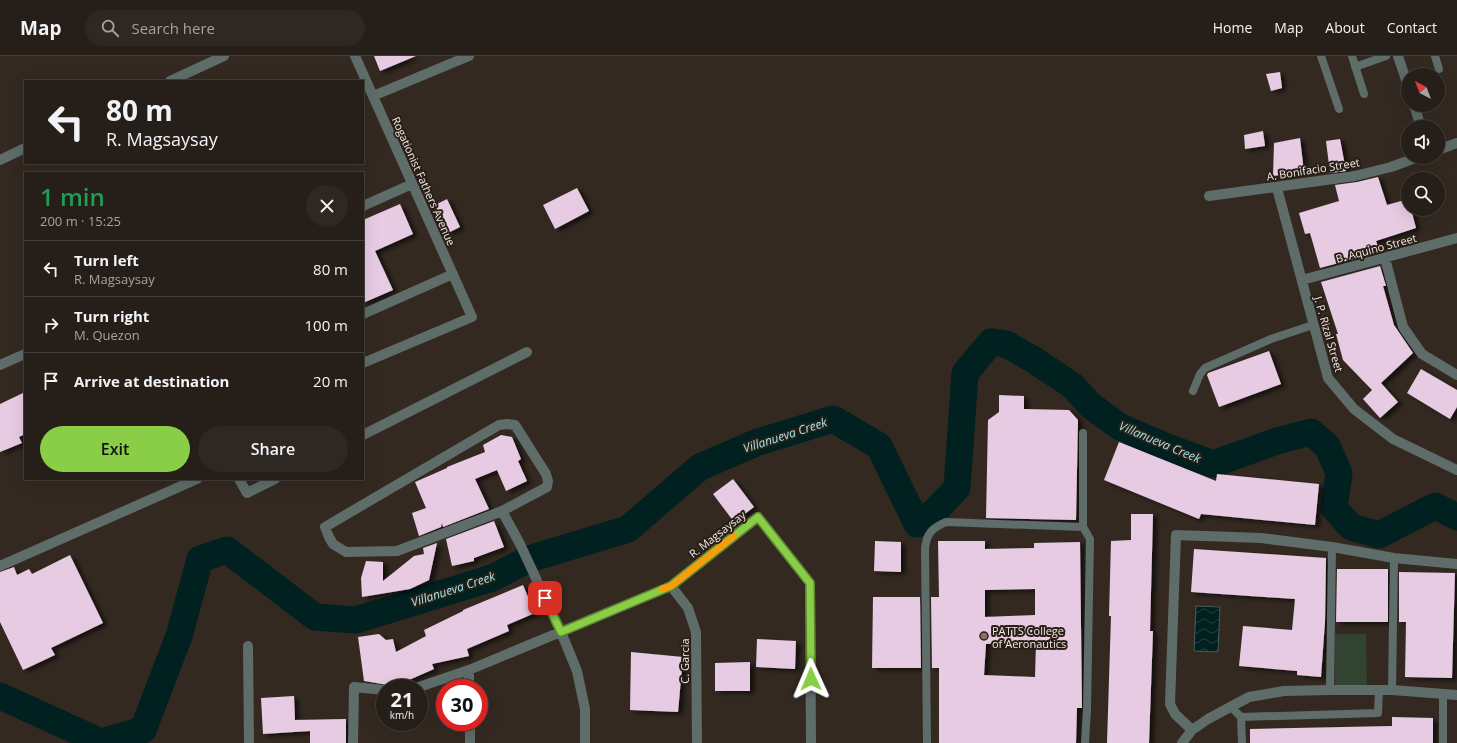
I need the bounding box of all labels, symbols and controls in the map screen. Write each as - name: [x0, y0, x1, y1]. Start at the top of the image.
- search box: [85, 10, 365, 46]
- text: Map: [20, 15, 61, 41]
- icon: search: [99, 17, 121, 39]
- text: Search here: [131, 18, 215, 38]
- text: Home: [1213, 18, 1252, 37]
- text: Map: [1274, 18, 1303, 37]
- text: About: [1325, 18, 1365, 37]
- text: Contact: [1387, 18, 1437, 37]
- north arrow: [1401, 68, 1445, 112]
- map controls: [1401, 68, 1445, 216]
- text: 80 m: [106, 91, 173, 129]
- icon: left: [40, 96, 92, 148]
- street label: Rogationist Fathers Avenue: [389, 114, 459, 248]
- button: sound: [1401, 120, 1445, 164]
- text: R. Magsaysay: [106, 127, 218, 151]
- street label: A. Bonifacio Street: [1265, 154, 1361, 184]
- button: search: [1401, 172, 1445, 216]
- text: 1 min: [40, 180, 105, 213]
- button: close: [306, 185, 348, 227]
- text: 200 m · 15:25: [40, 212, 121, 230]
- street label: B. Aquino Street: [1334, 230, 1418, 266]
- text: Turn left: [74, 250, 139, 270]
- icon: left: [40, 258, 62, 280]
- text: 80 m: [313, 259, 348, 279]
- text: R. Magsaysay: [74, 270, 155, 288]
- street label: J. P. Rizal Street: [1311, 293, 1347, 374]
- text: Turn right: [74, 306, 149, 326]
- icon: right: [40, 314, 62, 336]
- text: 100 m: [304, 315, 348, 335]
- text: M. Quezon: [74, 326, 140, 344]
- icon: arrive: [40, 370, 62, 392]
- text: Arrive at destination: [74, 371, 229, 391]
- text: 20 m: [313, 371, 348, 391]
- water label: Villanueva Creek: [741, 413, 830, 457]
- water label: Villanueva Creek: [1116, 417, 1205, 467]
- button: Exit: [40, 426, 190, 472]
- button: Share: [198, 426, 348, 472]
- street label: R. Magsaysay: [685, 507, 749, 561]
- water label: Villanueva Creek: [409, 567, 498, 611]
- pin: [528, 581, 562, 615]
- icon: arrive: [534, 587, 556, 609]
- place label: PATTS College of Aeronautics: [992, 623, 1066, 651]
- marker: PATTS College of Aeronautics: [979, 631, 989, 641]
- street label: C. Garcia: [677, 638, 692, 684]
- position arrow: [790, 658, 832, 700]
- speed limit sign: 30: [436, 679, 488, 731]
- text: 21: [391, 686, 413, 713]
- text: km/h: [390, 708, 414, 722]

